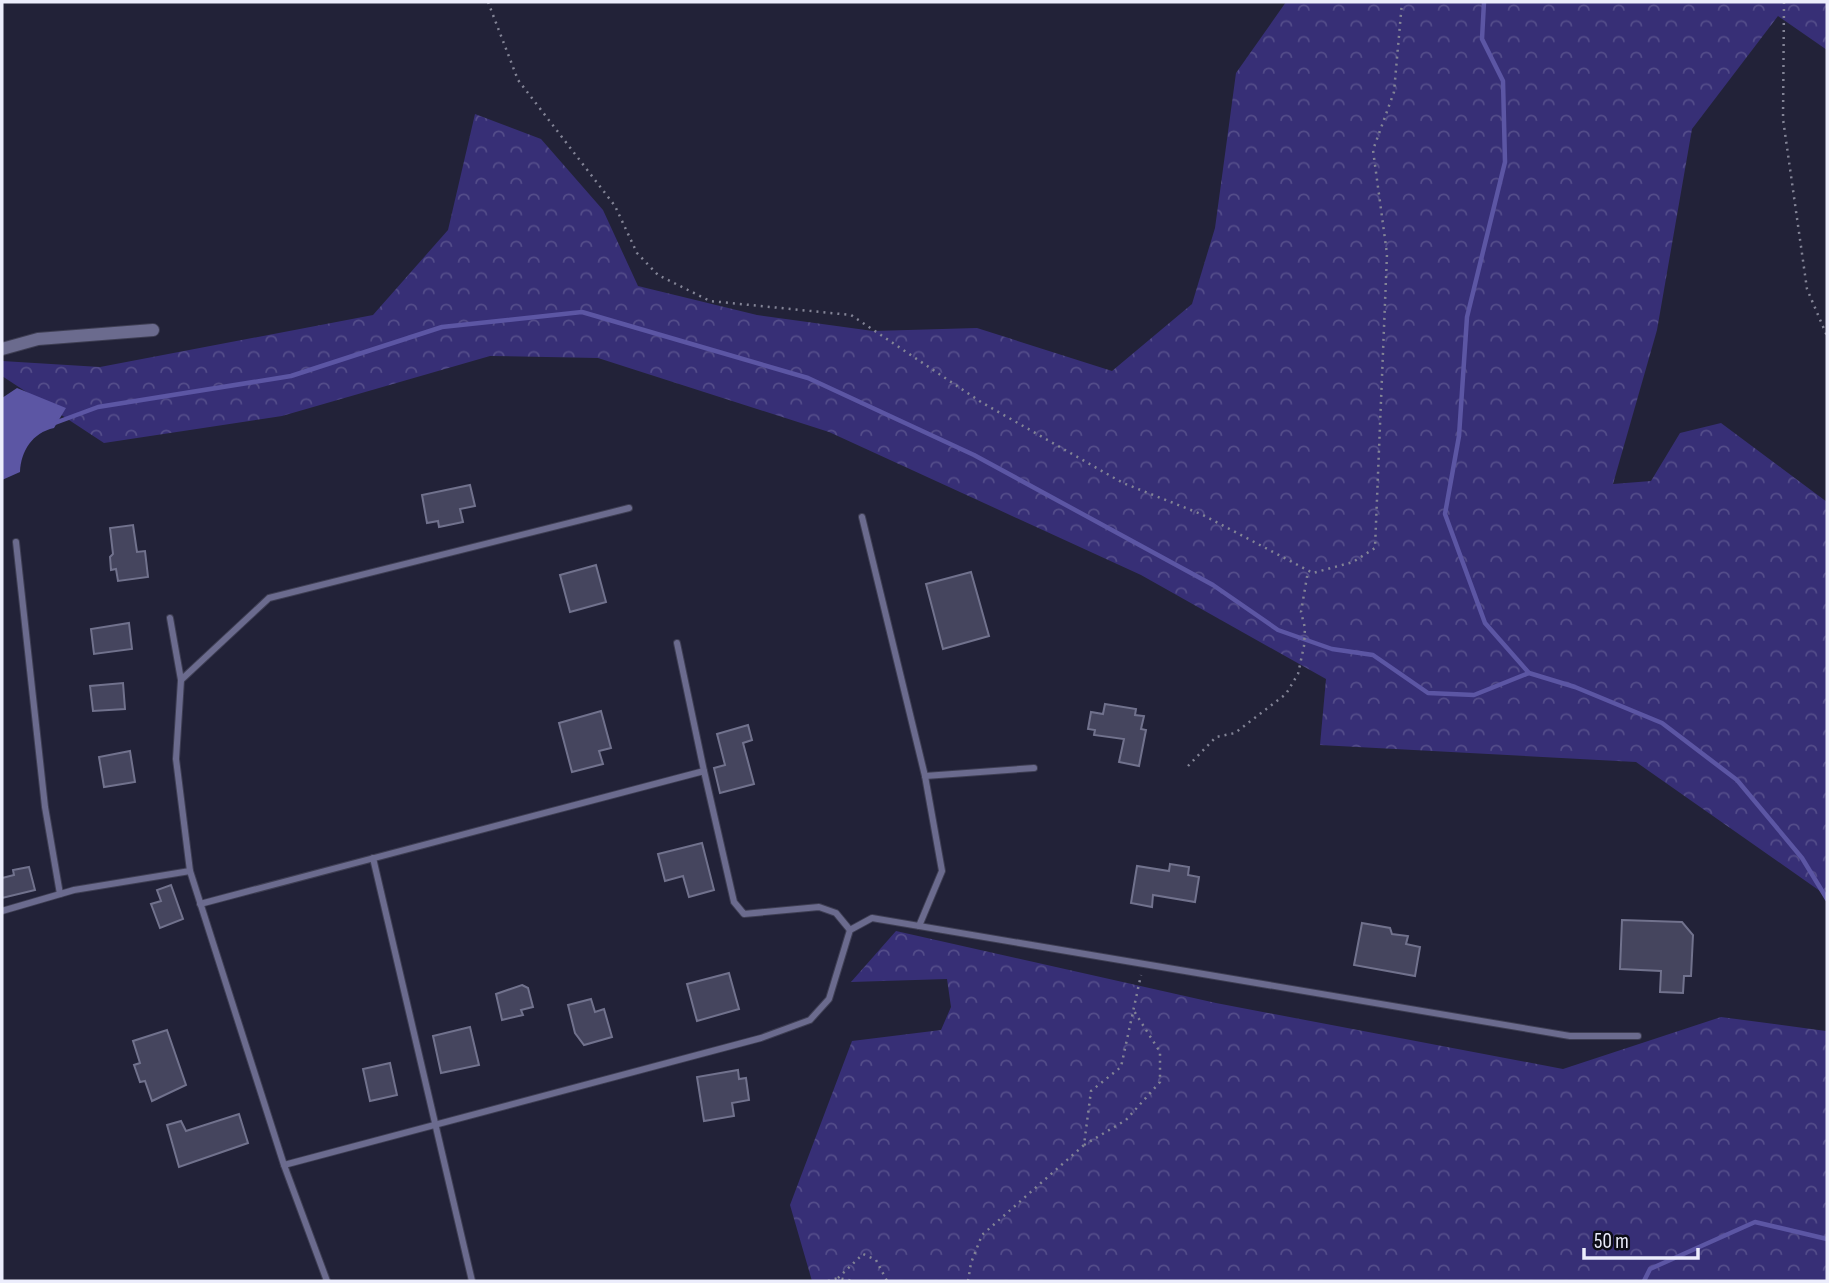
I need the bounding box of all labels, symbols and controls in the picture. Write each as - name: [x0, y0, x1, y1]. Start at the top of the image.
- scale bar: [1584, 1216, 1698, 1260]
- text: 50 m: [1594, 1229, 1629, 1254]

